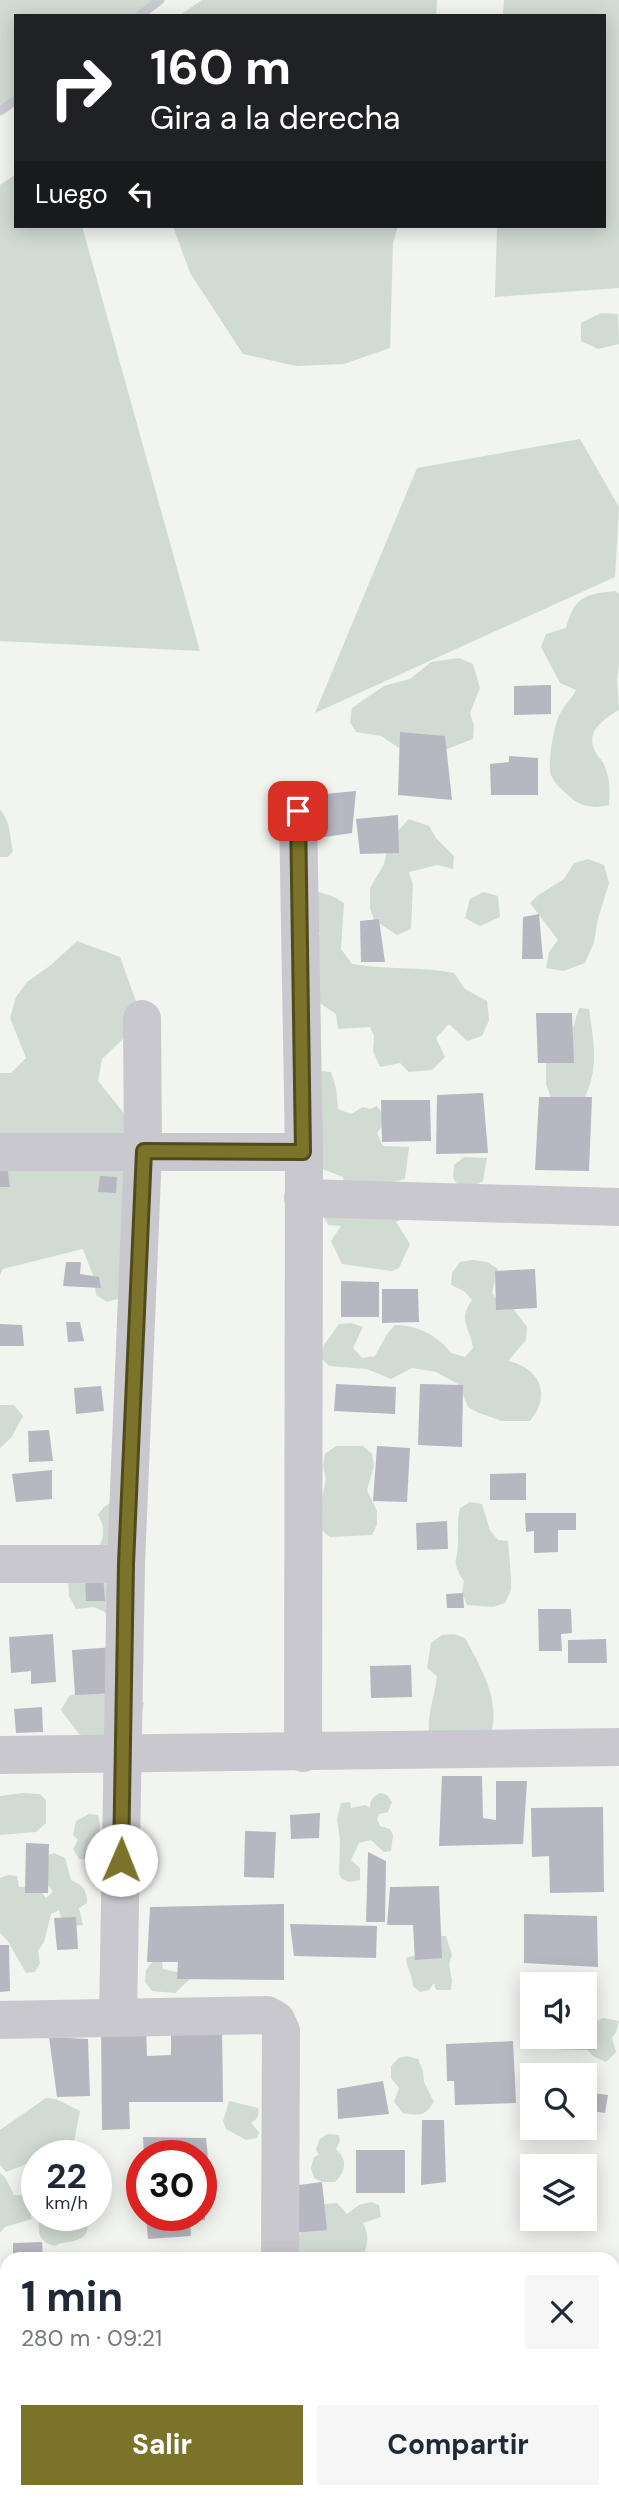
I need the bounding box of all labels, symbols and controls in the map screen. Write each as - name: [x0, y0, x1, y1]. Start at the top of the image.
- text: 160 m: [150, 35, 291, 99]
- icon: right: [35, 42, 126, 133]
- text: Gira a la derecha: [150, 97, 400, 139]
- icon: left: [122, 175, 160, 213]
- text: Luego: [35, 177, 108, 211]
- pin: [268, 781, 328, 841]
- icon: arrive: [279, 792, 317, 830]
- position arrow: [84, 1823, 158, 1897]
- map controls: [520, 1972, 597, 2231]
- button: sound: [520, 1972, 597, 2049]
- button: search: [520, 2063, 597, 2140]
- speed limit sign: 30: [126, 2140, 217, 2231]
- text: 22: [46, 2153, 87, 2199]
- button: layers: [520, 2154, 597, 2231]
- text: km/h: [45, 2191, 88, 2215]
- text: 1 min: [21, 2269, 123, 2324]
- button: close: [525, 2275, 599, 2349]
- text: 280 m · 09:21: [21, 2323, 162, 2353]
- button: Salir: [21, 2405, 303, 2485]
- button: Compartir: [317, 2405, 599, 2485]

